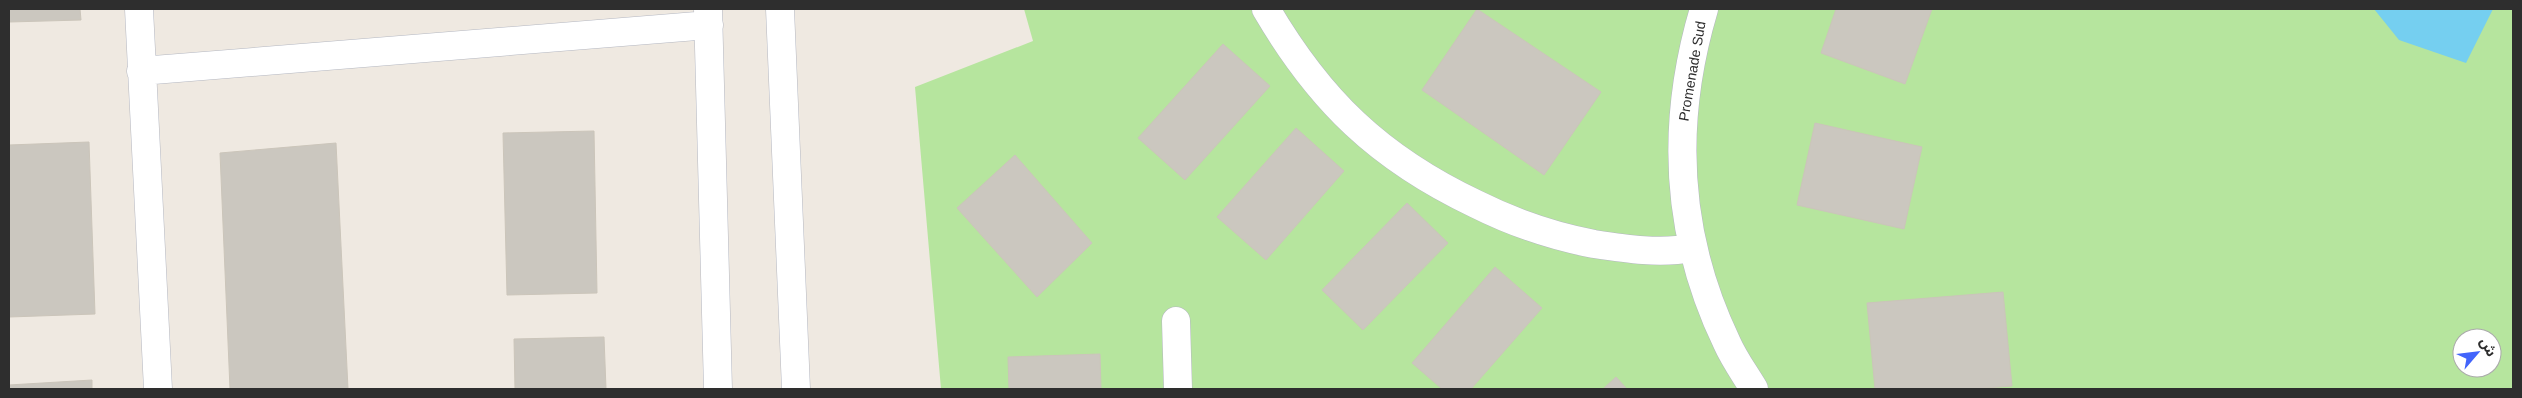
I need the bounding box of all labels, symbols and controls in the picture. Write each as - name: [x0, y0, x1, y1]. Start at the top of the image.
- street label: Promenade Sud: [1675, 20, 1709, 122]
- north arrow: [2452, 328, 2502, 378]
- text: ش: [2477, 335, 2500, 359]

